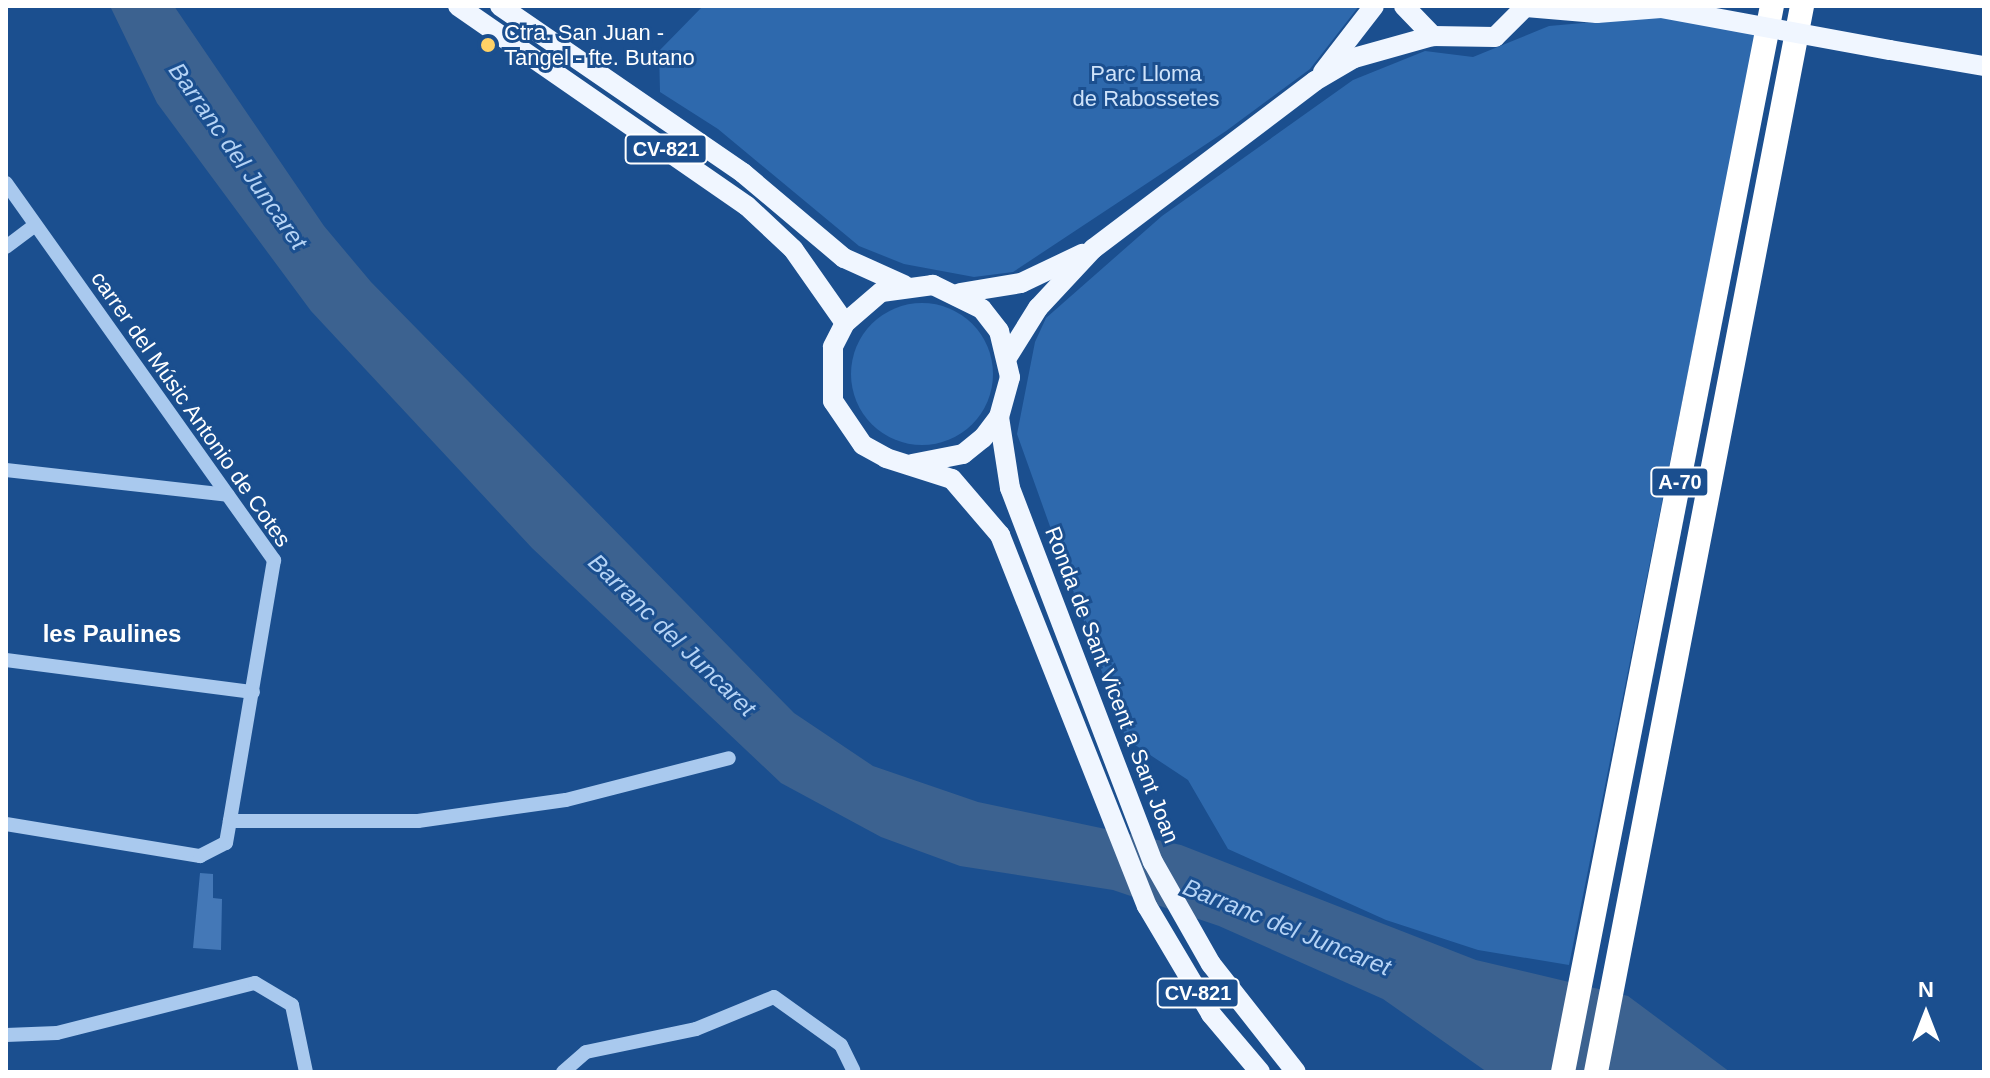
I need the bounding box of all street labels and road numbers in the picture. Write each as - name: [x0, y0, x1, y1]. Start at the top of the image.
- road number: CV-821: [624, 133, 708, 165]
- street label: carrer del Músic Antonio de Cotes: [85, 266, 297, 552]
- road number: A-70: [1650, 466, 1710, 498]
- street label: Ronda de Sant Vicent a Sant Joan: [1039, 523, 1185, 847]
- road number: CV-821: [1156, 977, 1240, 1009]

